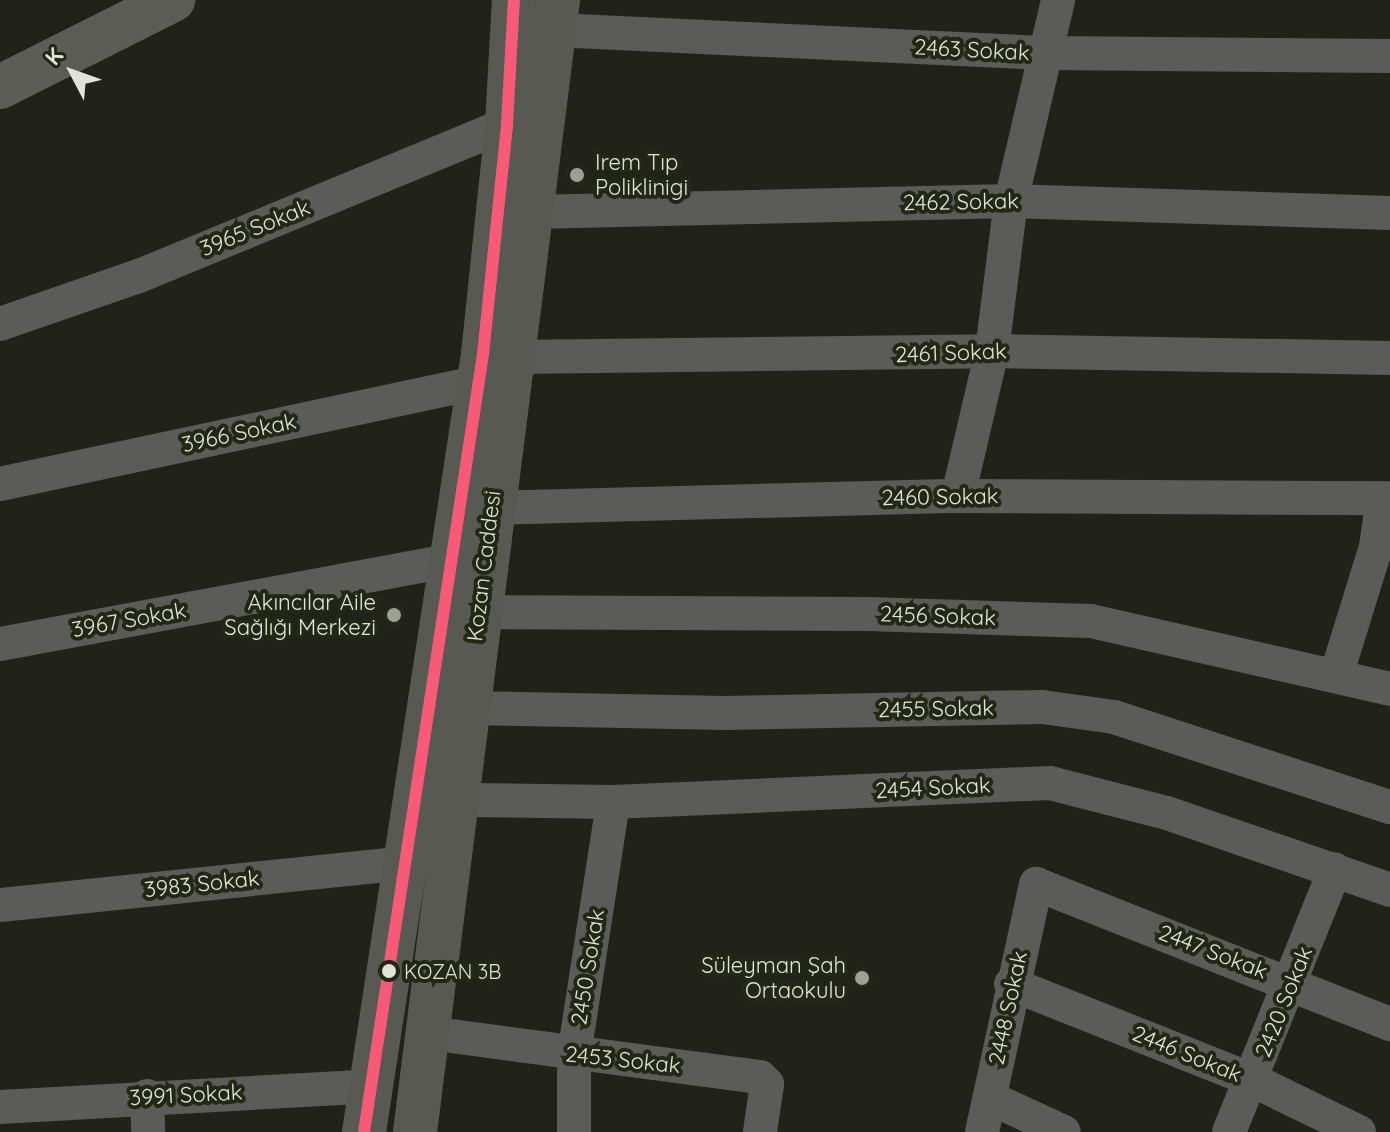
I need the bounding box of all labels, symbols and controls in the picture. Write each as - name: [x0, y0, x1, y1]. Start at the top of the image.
- north arrow: [32, 32, 112, 112]
- street label: 2463 Sokak: [914, 34, 1030, 66]
- text: K: [39, 42, 69, 71]
- place label: Irem Tıp Poliklinigi: [595, 149, 688, 200]
- marker: Irem Tıp Poliklinigi: [566, 164, 588, 186]
- street label: 2462 Sokak: [903, 188, 1019, 216]
- street label: 3965 Sokak: [196, 194, 314, 262]
- street label: 2461 Sokak: [895, 338, 1007, 368]
- street label: 3966 Sokak: [180, 408, 298, 458]
- street label: 2460 Sokak: [881, 483, 999, 511]
- street label: Kozan Caddesi: [462, 489, 506, 643]
- place label: Akıncılar Aile Sağlığı Merkezi: [224, 589, 376, 640]
- street label: 3967 Sokak: [70, 597, 188, 643]
- street label: 2456 Sokak: [880, 601, 996, 631]
- marker: Akıncılar Aile Sağlığı Merkezi: [383, 604, 405, 626]
- street label: 2455 Sokak: [878, 695, 994, 723]
- street label: 2454 Sokak: [875, 772, 991, 804]
- street label: 3983 Sokak: [143, 865, 261, 903]
- street label: 2450 Sokak: [566, 907, 610, 1027]
- street label: 2447 Sokak: [1155, 919, 1271, 985]
- street label: 2420 Sokak: [1250, 943, 1318, 1061]
- street label: 2448 Sokak: [983, 949, 1033, 1067]
- place label: Süleyman Şah Ortaokulu: [701, 952, 846, 1004]
- place label: KOZAN 3B: [404, 959, 501, 983]
- marker: KOZAN 3B: [381, 963, 397, 979]
- marker: Süleyman Şah Ortaokulu: [853, 969, 871, 987]
- street label: 2446 Sokak: [1129, 1020, 1245, 1088]
- street label: 2453 Sokak: [564, 1041, 682, 1079]
- street label: 3991 Sokak: [129, 1079, 243, 1111]

